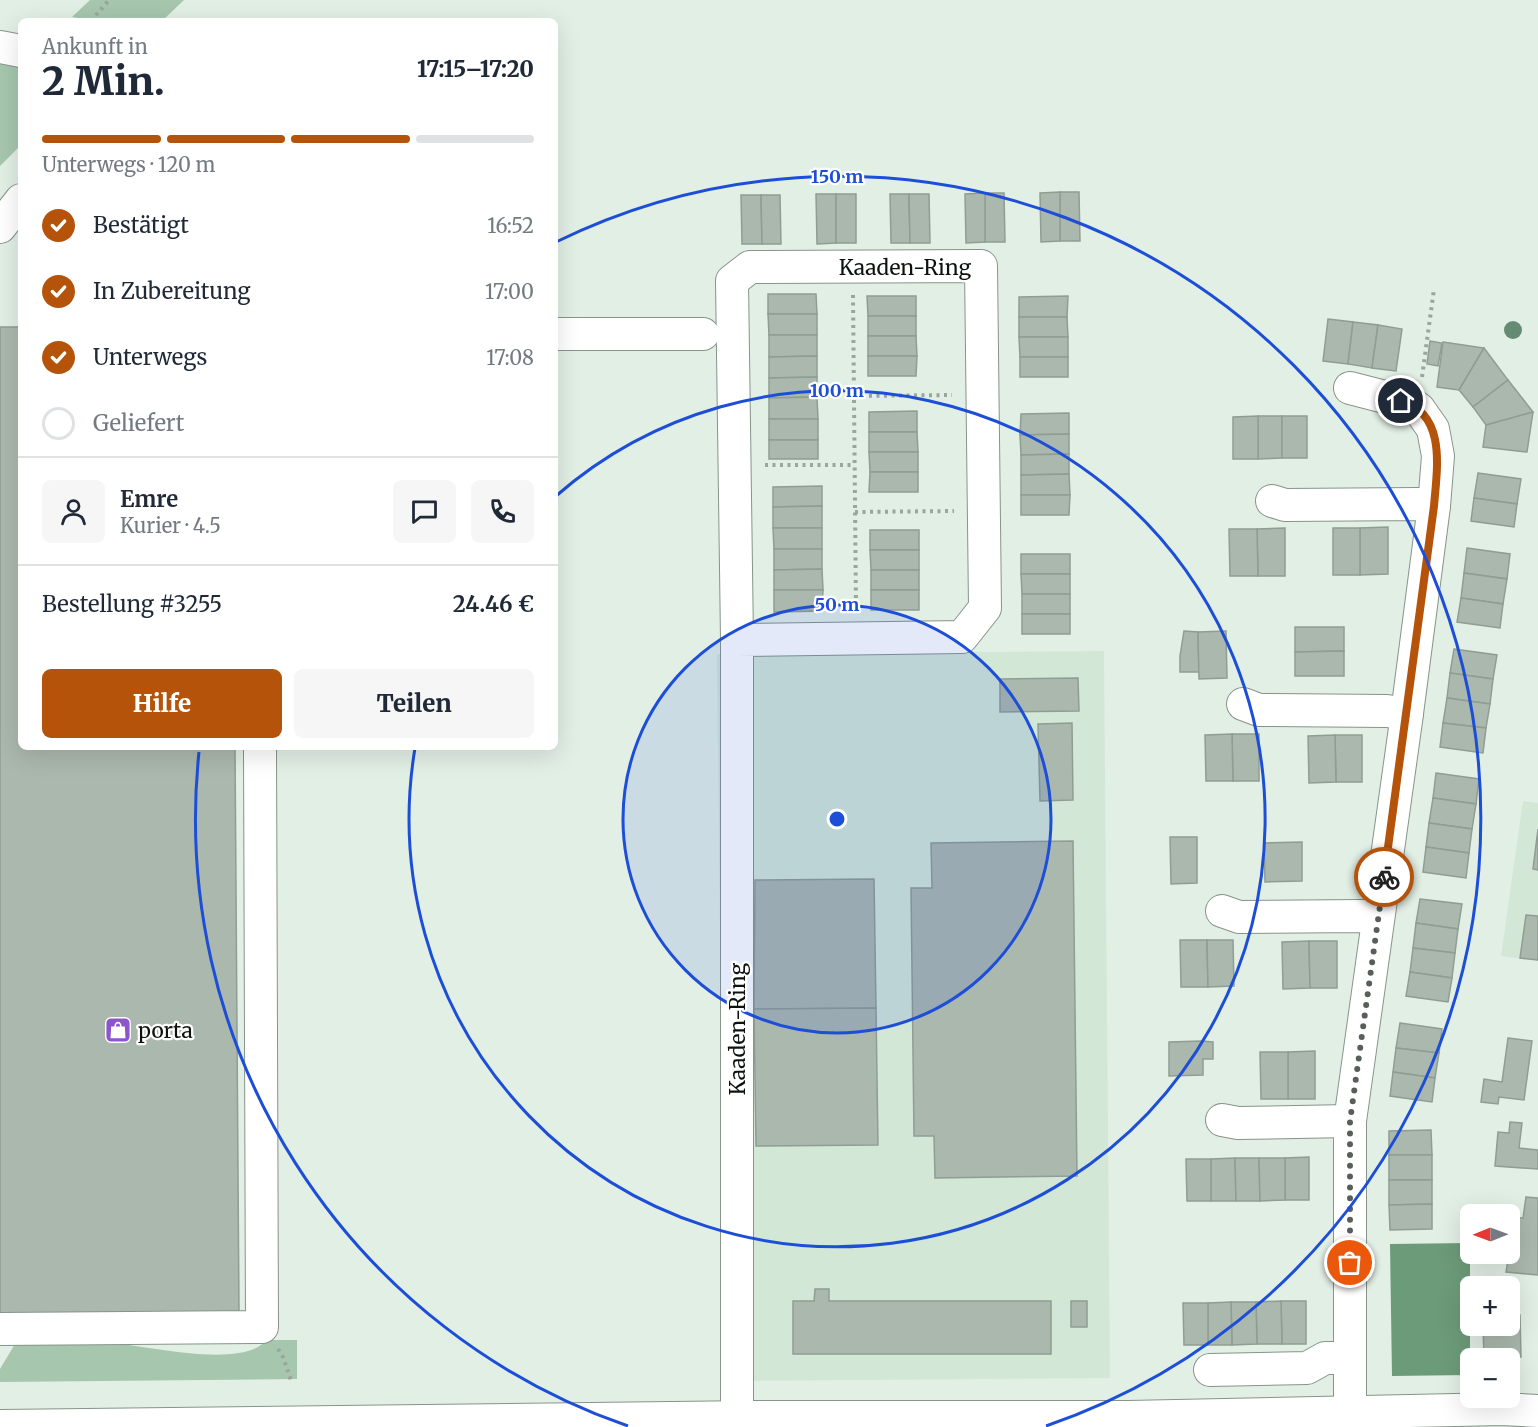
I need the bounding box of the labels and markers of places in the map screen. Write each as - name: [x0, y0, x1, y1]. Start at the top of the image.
- pin: [1375, 375, 1426, 426]
- centre of rings: [827, 809, 847, 829]
- shop icon: porta: [103, 1015, 133, 1045]
- place label: porta: [138, 1017, 193, 1044]
- pin: [1324, 1237, 1375, 1288]

